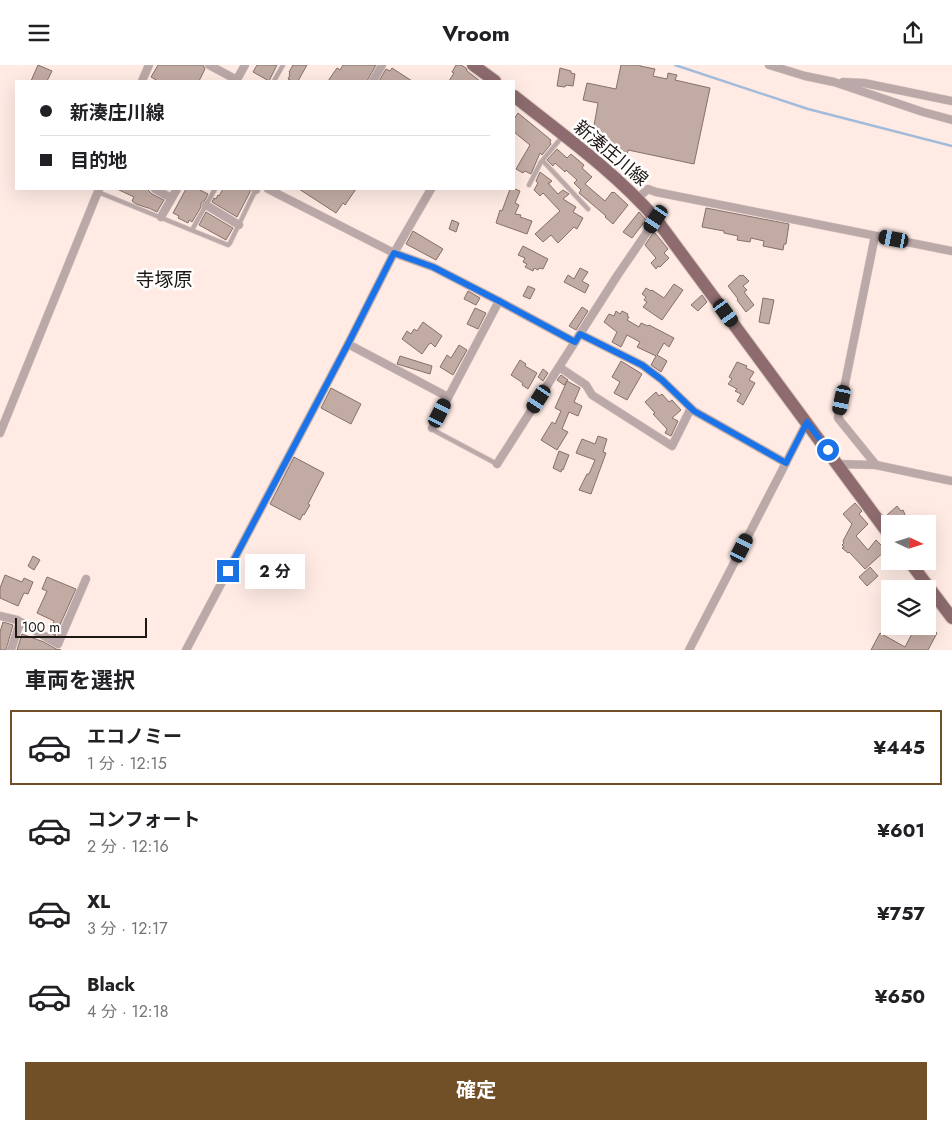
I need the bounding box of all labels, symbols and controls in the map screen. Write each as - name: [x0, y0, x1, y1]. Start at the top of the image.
- text: Vroom: [442, 17, 510, 49]
- icon: menu: [25, 19, 53, 47]
- icon: share: [899, 19, 927, 47]
- text: 新湊庄川線: [70, 99, 165, 126]
- street label: 新湊庄川線: [568, 114, 654, 192]
- text: 目的地: [70, 147, 127, 174]
- car: [641, 202, 670, 236]
- car: [877, 229, 910, 249]
- district label: 寺塚原: [135, 266, 193, 293]
- car: [711, 296, 740, 330]
- car: [524, 382, 553, 416]
- car: [831, 384, 852, 416]
- car: [426, 396, 453, 430]
- route start: [817, 439, 839, 461]
- north arrow: [881, 515, 936, 570]
- map controls: [881, 515, 936, 635]
- car: [728, 531, 755, 565]
- callout: 2 分: [246, 553, 306, 589]
- route end: [217, 560, 239, 582]
- text: 2 分: [259, 560, 291, 583]
- button: layers: [881, 580, 936, 635]
- scale bar: [15, 615, 148, 638]
- text: 100 m: [22, 617, 60, 637]
- text: 車両を選択: [25, 664, 135, 696]
- text: エコノミー: [87, 723, 182, 750]
- icon: car: [27, 725, 72, 770]
- text: ¥445: [874, 734, 925, 761]
- text: 1 分 · 12:15: [87, 752, 167, 775]
- text: コンフォート: [87, 806, 200, 833]
- icon: car: [27, 808, 72, 853]
- text: ¥601: [877, 817, 925, 844]
- text: 2 分 · 12:16: [87, 835, 169, 858]
- text: XL: [87, 888, 110, 915]
- icon: car: [27, 891, 72, 936]
- text: ¥757: [877, 900, 925, 927]
- text: 3 分 · 12:17: [87, 917, 168, 940]
- text: Black: [87, 971, 135, 998]
- icon: car: [27, 974, 72, 1019]
- text: ¥650: [875, 983, 925, 1010]
- text: 4 分 · 12:18: [87, 1000, 169, 1023]
- button: 確定: [25, 1062, 927, 1120]

